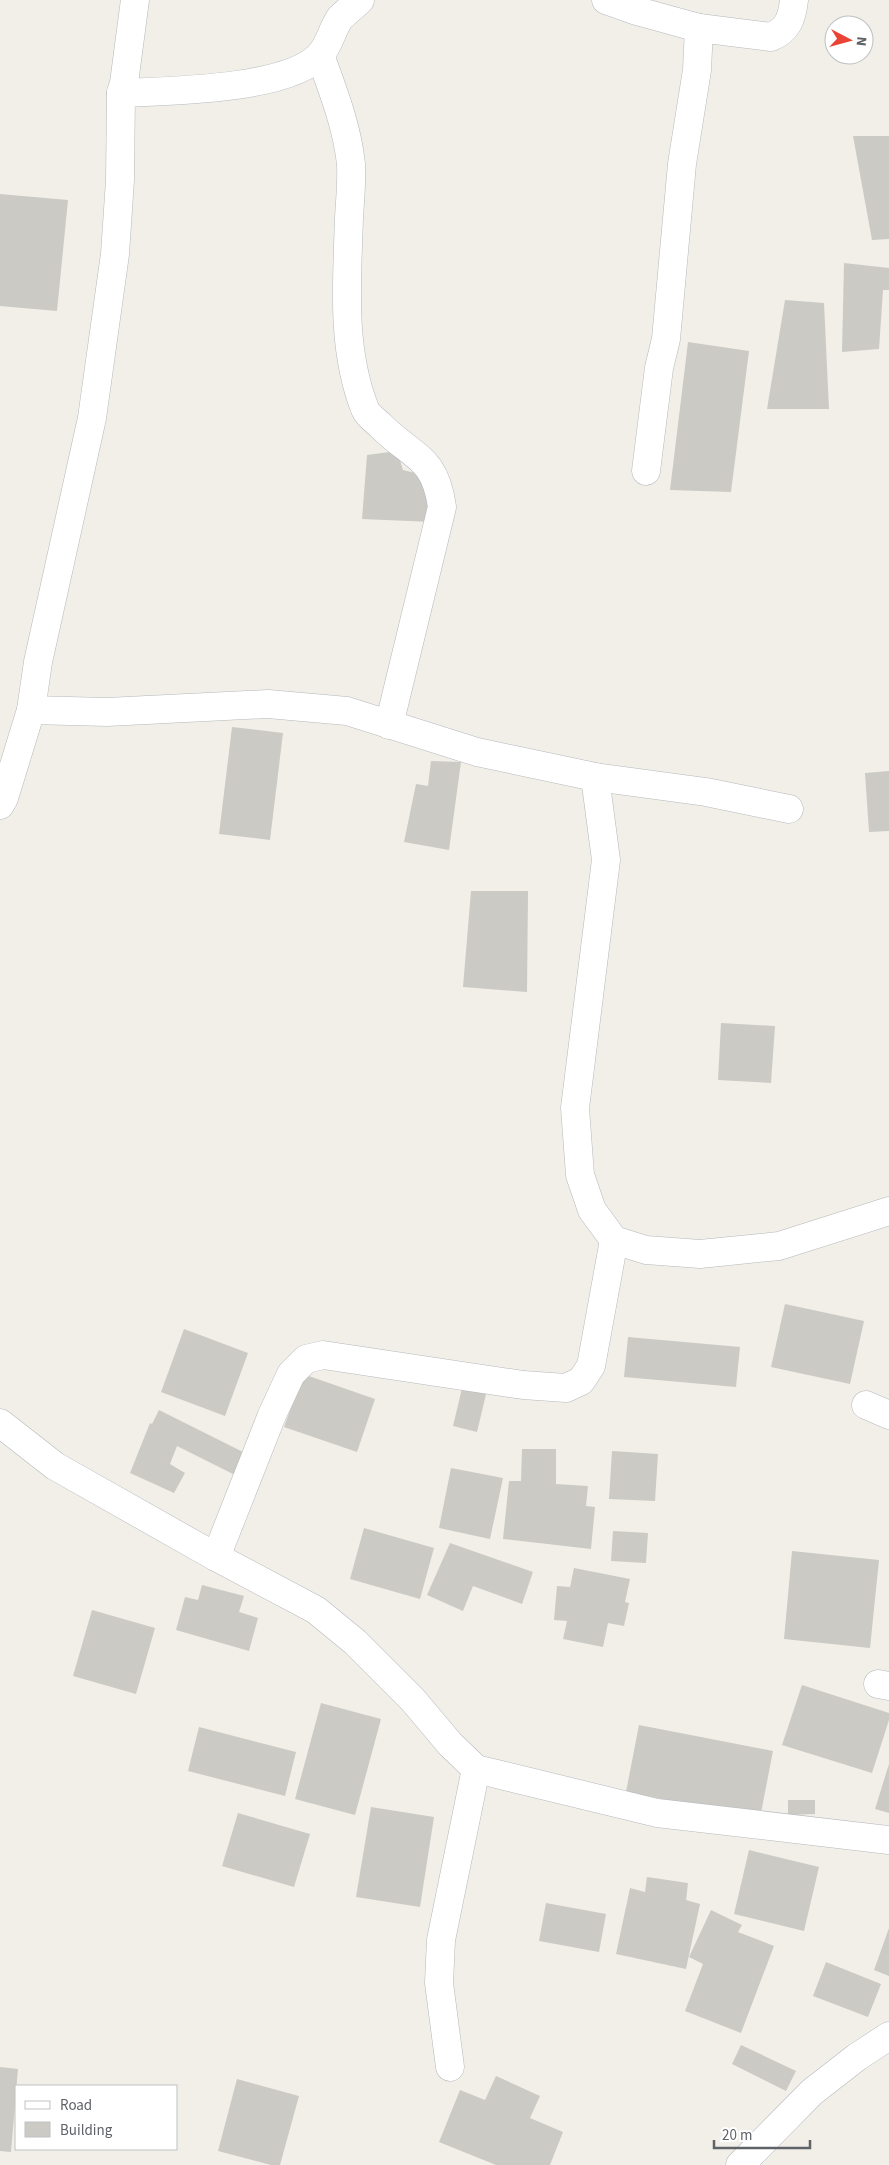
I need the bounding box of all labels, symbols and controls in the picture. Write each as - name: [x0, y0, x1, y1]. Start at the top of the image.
- north arrow: [824, 15, 874, 65]
- text: N: [851, 36, 871, 47]
- legend: [15, 2085, 178, 2150]
- text: Road: [60, 2095, 92, 2116]
- scale bar: [714, 2118, 810, 2150]
- text: Building: [60, 2120, 113, 2141]
- text: 20 m: [722, 2125, 752, 2146]

